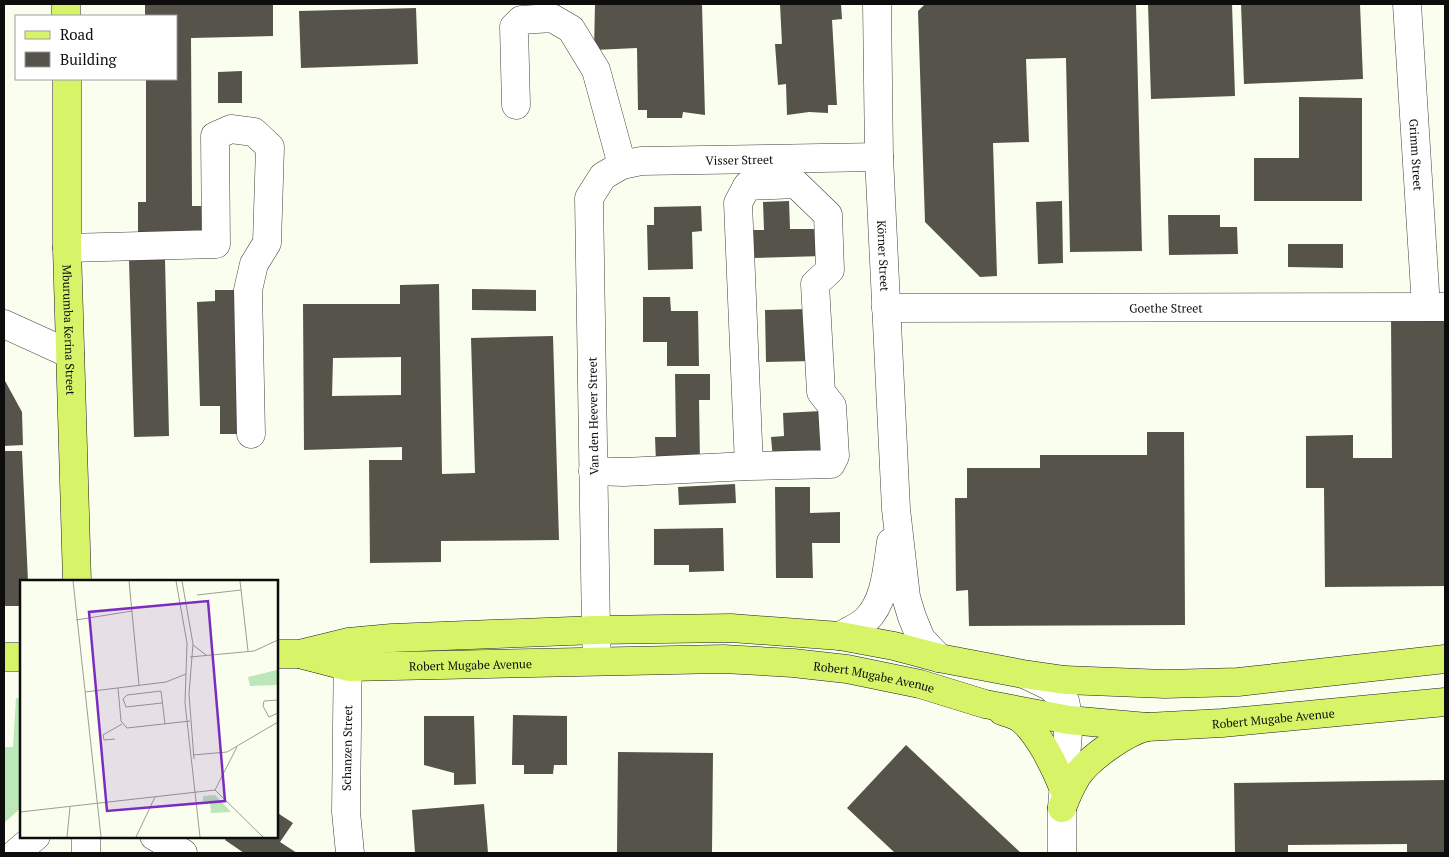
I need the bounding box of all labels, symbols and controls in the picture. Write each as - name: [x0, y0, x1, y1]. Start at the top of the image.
- legend: [15, 15, 178, 80]
- text: Road: [60, 24, 93, 44]
- text: Building: [60, 49, 118, 69]
- street label: Grimm Street: [1407, 118, 1426, 192]
- street label: Visser Street: [705, 151, 774, 167]
- street label: Körner Street: [875, 220, 893, 292]
- street label: Mburumba Kerina Street: [60, 264, 79, 396]
- street label: Goethe Street: [1129, 300, 1203, 315]
- street label: Van den Heever Street: [584, 356, 602, 475]
- inset map: [20, 580, 278, 837]
- street label: Robert Mugabe Avenue: [409, 656, 532, 673]
- street label: Robert Mugabe Avenue: [813, 658, 936, 696]
- street label: Schanzen Street: [339, 704, 355, 791]
- street label: Robert Mugabe Avenue: [1212, 705, 1335, 731]

